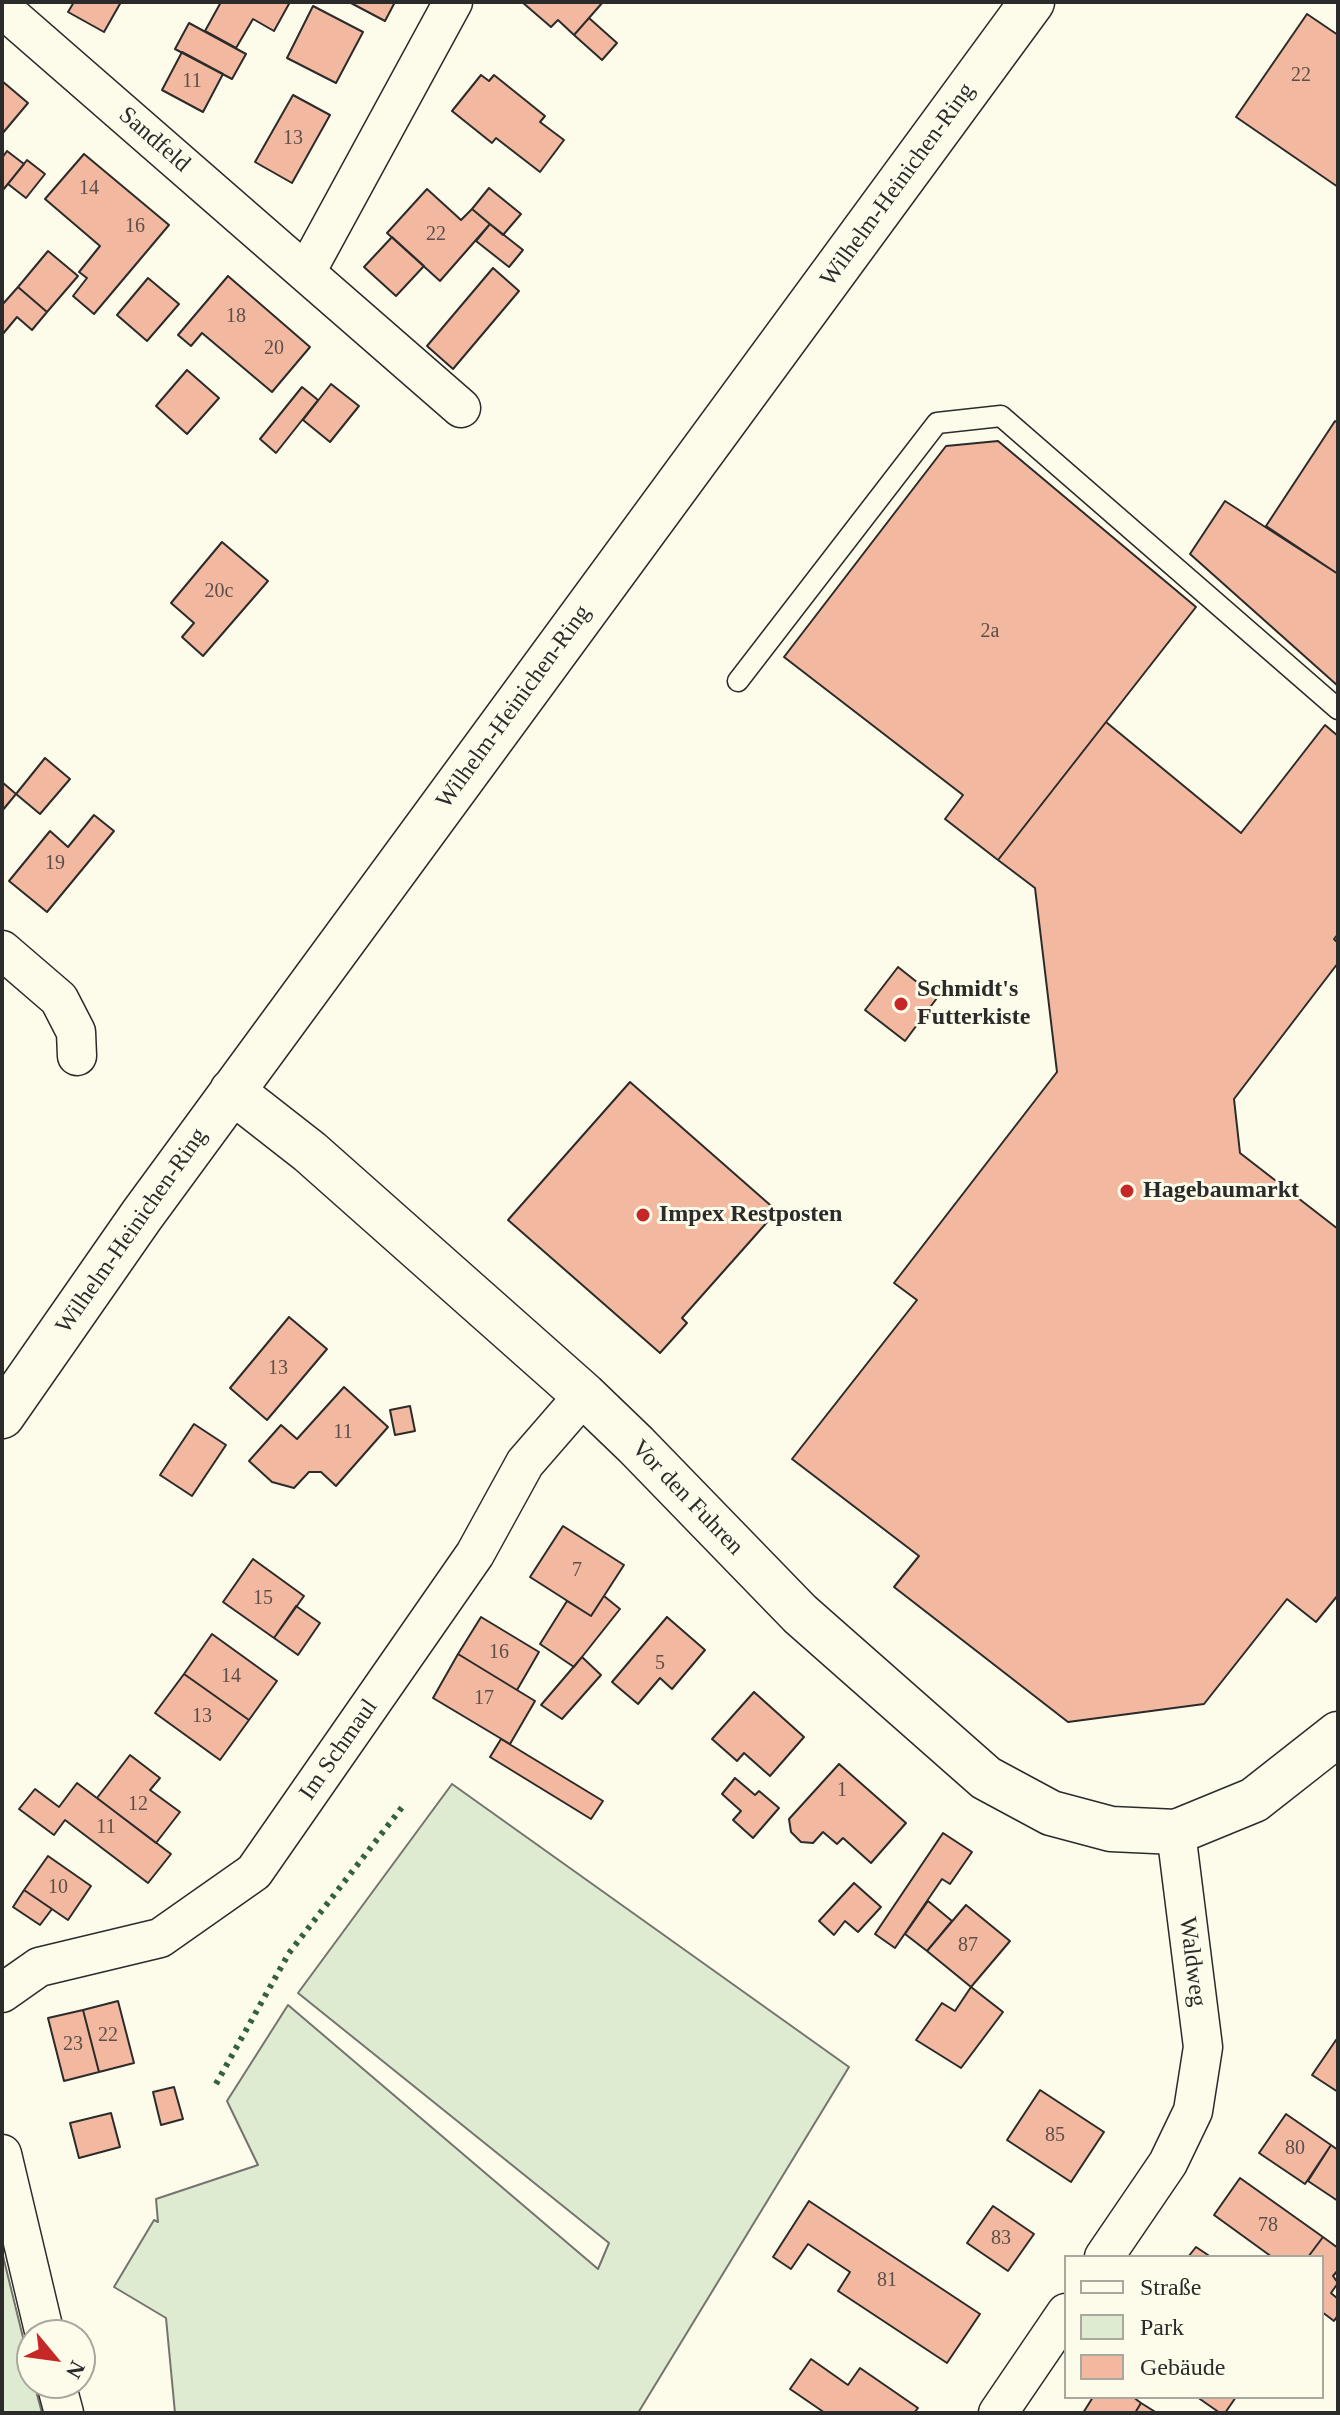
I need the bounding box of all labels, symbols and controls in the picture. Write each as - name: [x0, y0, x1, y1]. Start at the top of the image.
- house number: 22: [1291, 64, 1311, 88]
- house number: 11: [182, 70, 202, 94]
- street label: Wilhelm-Heinichen-Ring: [815, 78, 981, 292]
- street label: Sandfeld: [112, 101, 196, 179]
- house number: 13: [283, 127, 303, 151]
- house number: 14: [79, 177, 99, 201]
- house number: 16: [125, 215, 145, 239]
- house number: 22: [426, 223, 446, 247]
- house number: 18: [226, 305, 246, 329]
- house number: 20: [264, 337, 284, 361]
- house number: 20c: [205, 580, 233, 604]
- street label: Wilhelm-Heinichen-Ring: [431, 600, 597, 814]
- house number: 2a: [981, 620, 999, 644]
- house number: 19: [45, 852, 65, 876]
- place label: Schmidt's Futterkiste: [917, 976, 1030, 1032]
- marker: Schmidt's Futterkiste: [892, 995, 910, 1013]
- street label: Wilhelm-Heinichen-Ring: [50, 1123, 214, 1339]
- place label: Hagebaumarkt: [1143, 1177, 1299, 1205]
- marker: Hagebaumarkt: [1118, 1182, 1136, 1200]
- place label: Impex Restposten: [659, 1201, 842, 1229]
- marker: Impex Restposten: [634, 1206, 652, 1224]
- house number: 13: [268, 1357, 288, 1381]
- house number: 11: [333, 1421, 353, 1445]
- street label: Vor den Fuhren: [625, 1434, 749, 1562]
- house number: 7: [572, 1559, 582, 1583]
- house number: 15: [253, 1587, 273, 1611]
- house number: 16: [489, 1641, 509, 1665]
- house number: 5: [655, 1652, 665, 1676]
- house number: 14: [221, 1665, 241, 1689]
- house number: 17: [474, 1687, 494, 1711]
- street label: Im Schmaul: [294, 1694, 384, 1806]
- house number: 13: [192, 1705, 212, 1729]
- house number: 1: [837, 1779, 847, 1803]
- house number: 12: [128, 1793, 148, 1817]
- house number: 11: [96, 1816, 116, 1840]
- house number: 10: [48, 1876, 68, 1900]
- street label: Waldweg: [1172, 1916, 1212, 2008]
- house number: 87: [958, 1934, 978, 1958]
- house number: 22: [98, 2024, 118, 2048]
- house number: 23: [63, 2033, 83, 2057]
- house number: 85: [1045, 2124, 1065, 2148]
- house number: 80: [1285, 2137, 1305, 2161]
- house number: 78: [1258, 2214, 1278, 2238]
- house number: 83: [991, 2227, 1011, 2251]
- legend: [1064, 2255, 1324, 2399]
- house number: 81: [877, 2269, 897, 2293]
- text: Straße: [1140, 2274, 1201, 2300]
- text: Park: [1140, 2314, 1184, 2340]
- north arrow: [16, 2319, 96, 2399]
- text: Gebäude: [1140, 2354, 1225, 2380]
- text: N: [61, 2357, 90, 2383]

